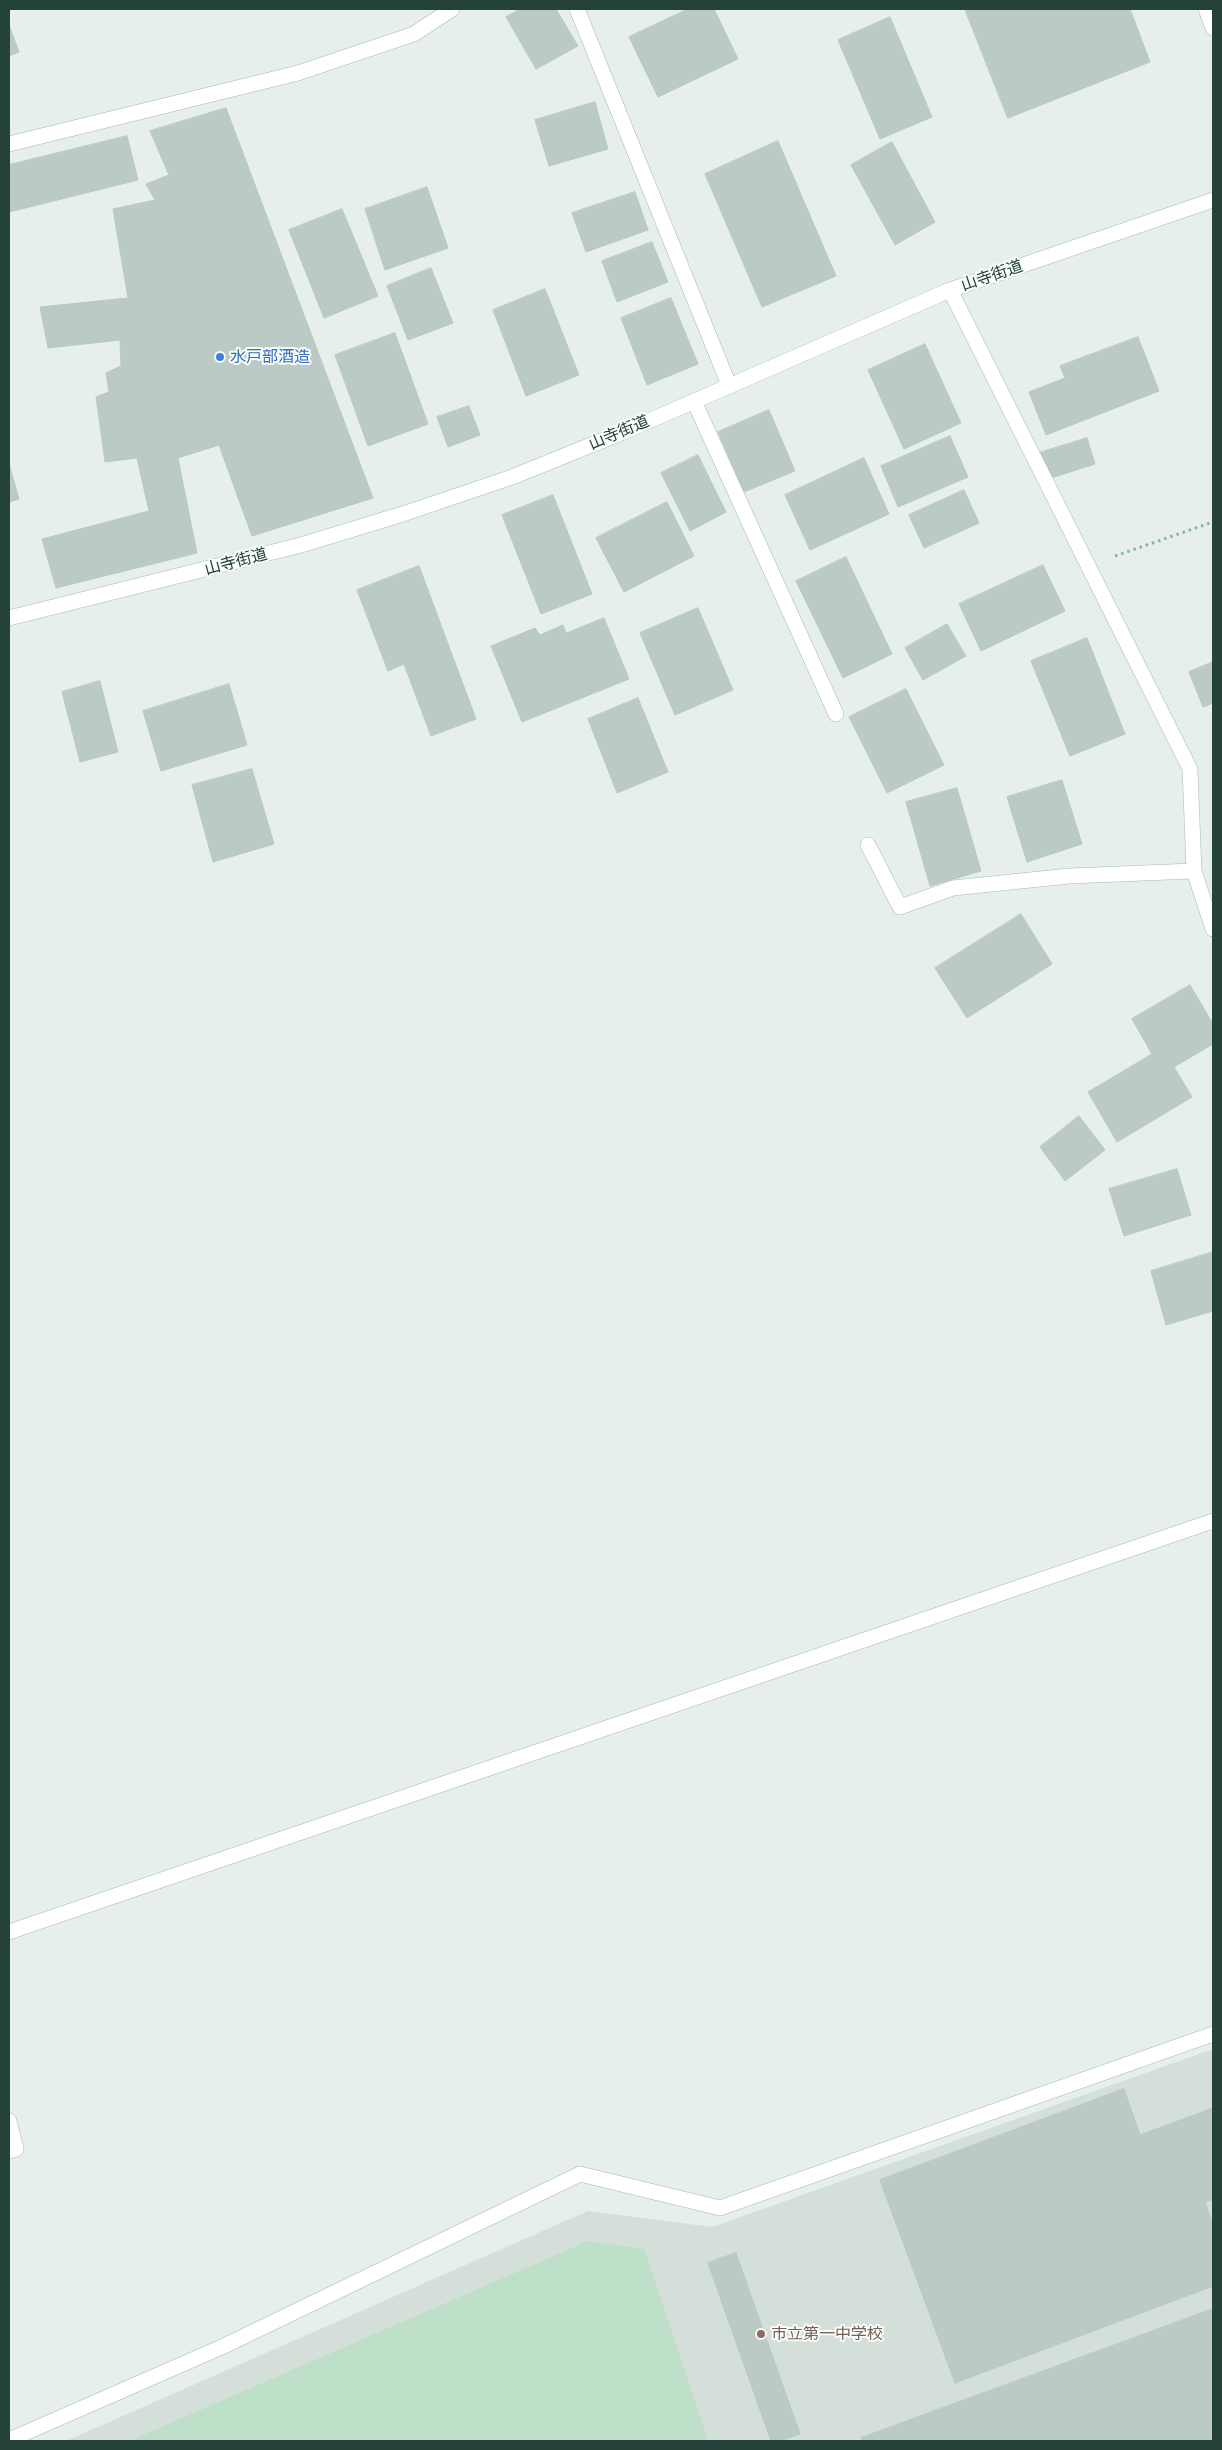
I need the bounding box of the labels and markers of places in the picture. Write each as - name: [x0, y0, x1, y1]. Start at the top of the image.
- place label: 水戸部酒造: [230, 347, 310, 367]
- marker: 水戸部酒造: [214, 351, 226, 363]
- place label: 市立第一中学校: [771, 2324, 883, 2344]
- marker: 市立第一中学校: [755, 2328, 767, 2340]

